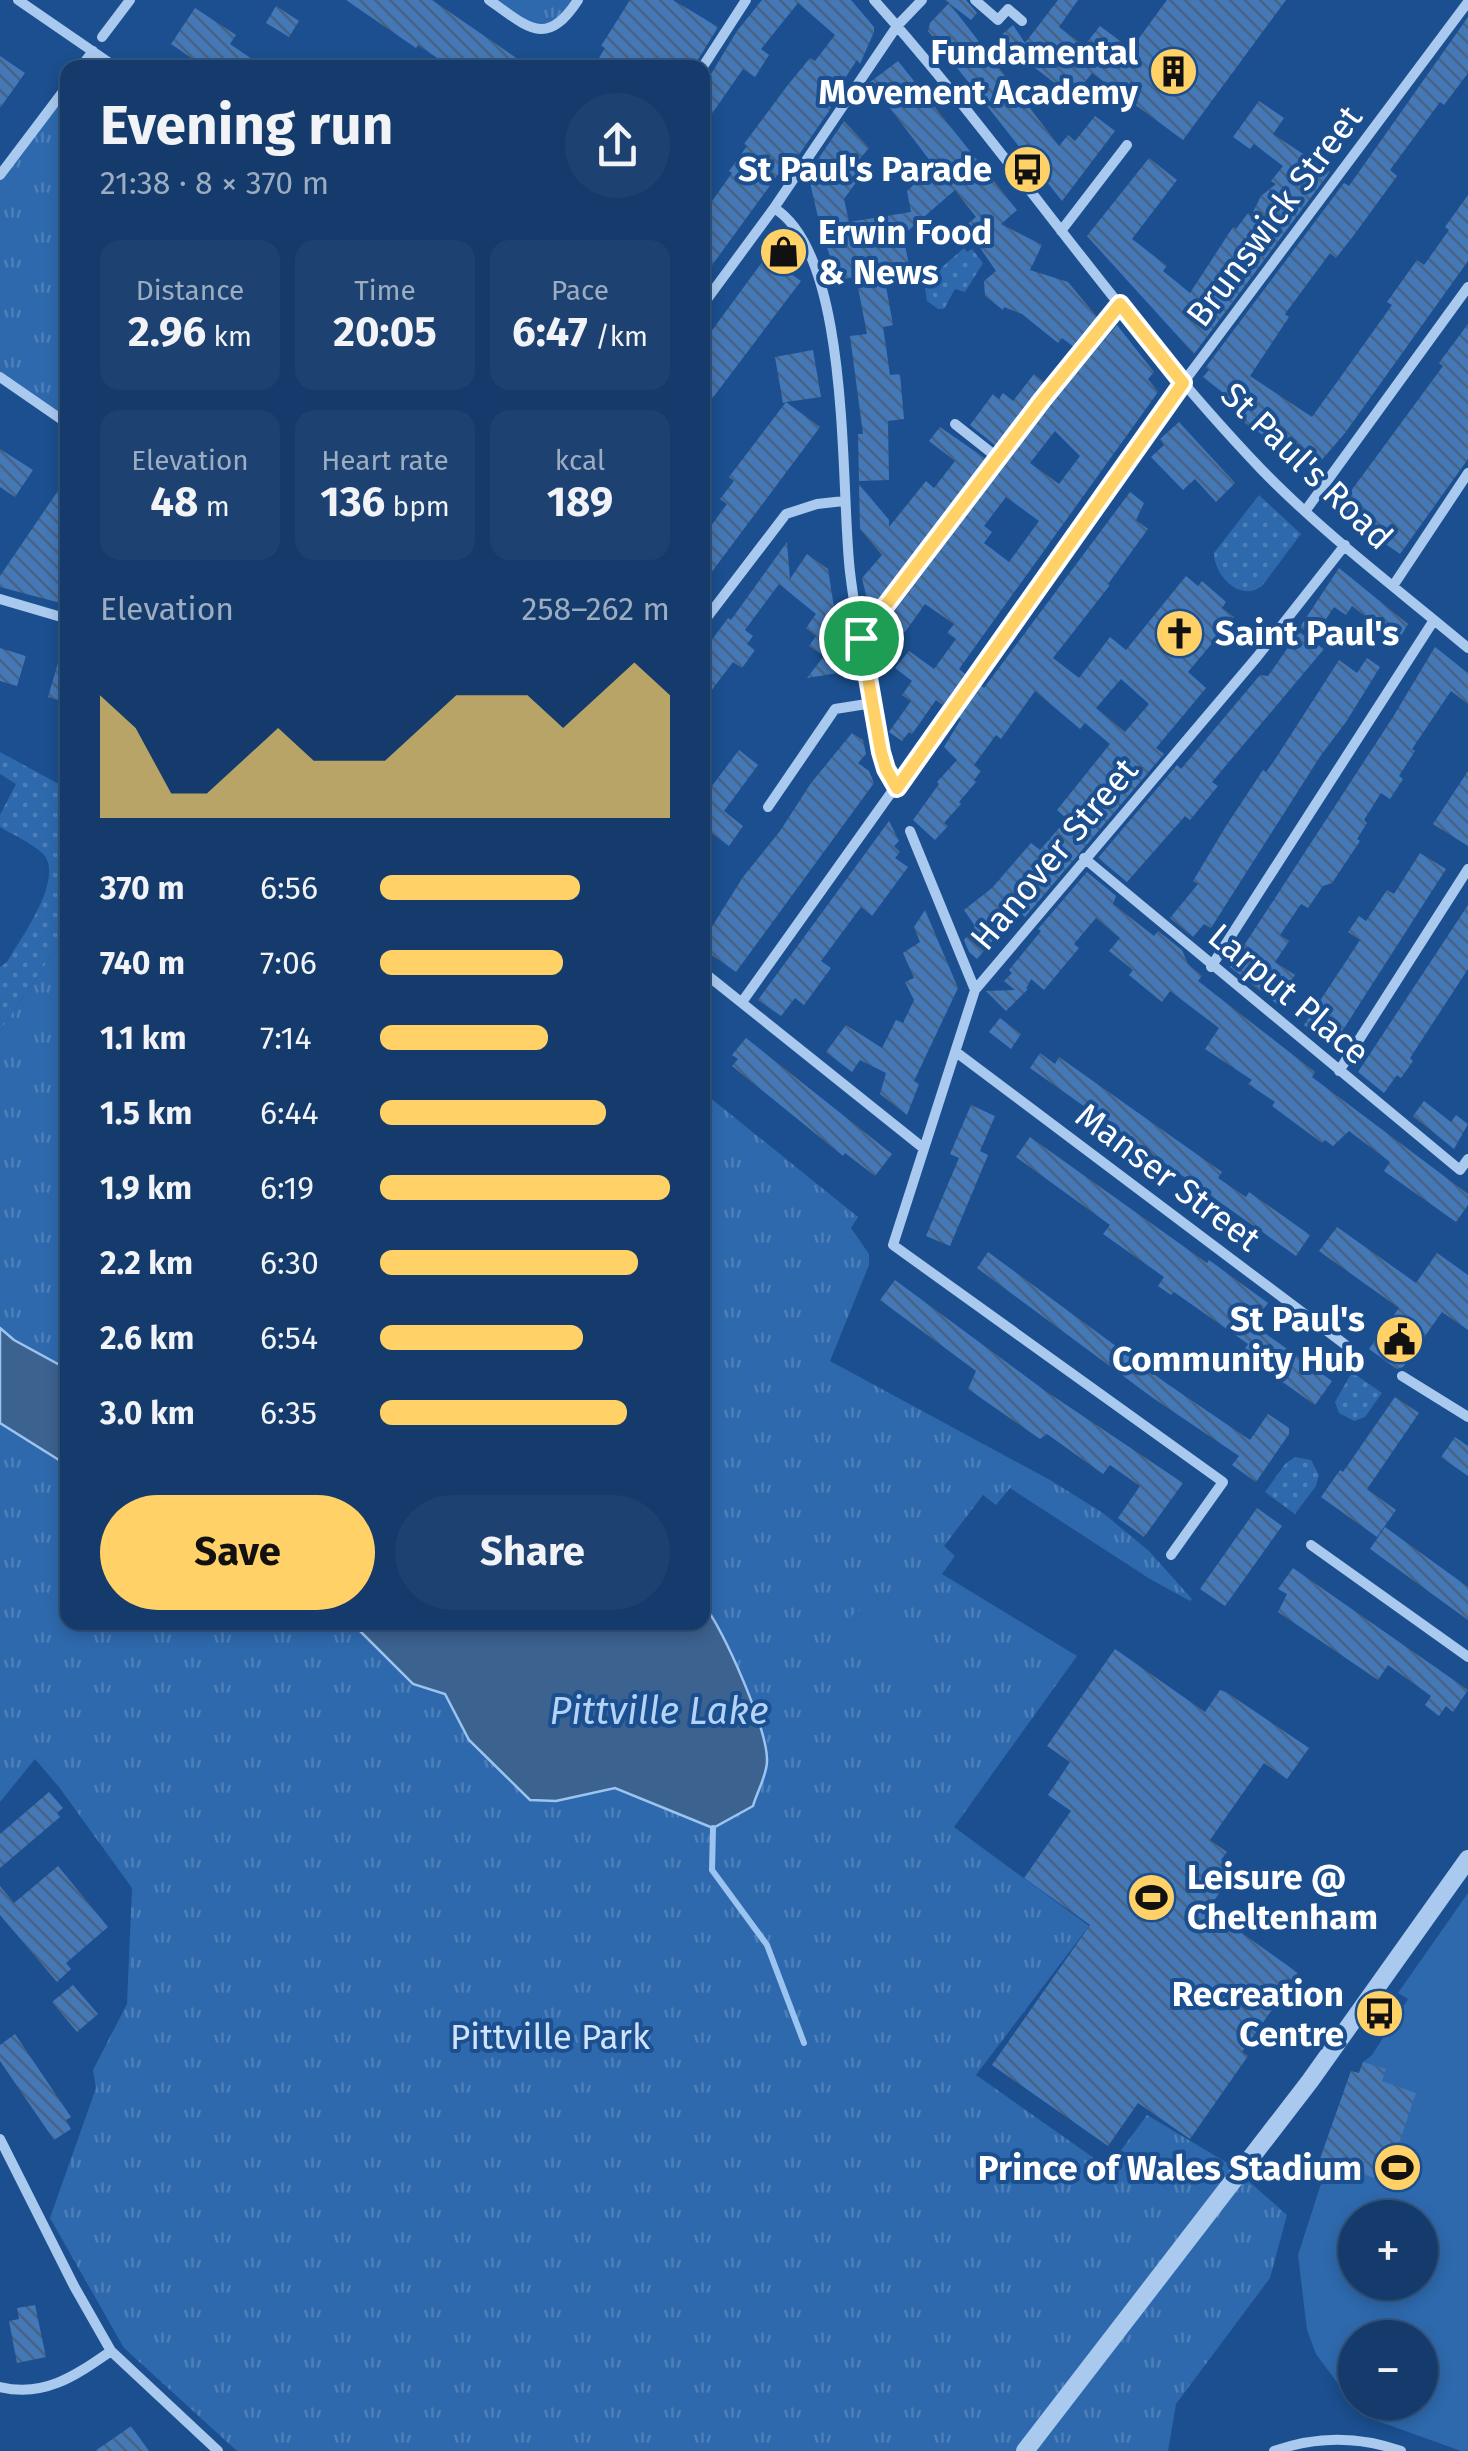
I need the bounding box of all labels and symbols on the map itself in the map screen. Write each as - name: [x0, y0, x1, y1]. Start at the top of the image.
- place label: Fundamental Movement Academy: [818, 31, 1139, 113]
- building icon: Fundamental Movement Academy: [1147, 46, 1199, 98]
- street label: Brunswick Street: [1177, 97, 1371, 335]
- bus stop icon: St Paul's Parade: [1001, 143, 1053, 195]
- place label: St Paul's Parade: [738, 148, 992, 190]
- place label: Erwin Food & News: [818, 211, 992, 293]
- shop icon: Erwin Food & News: [757, 226, 809, 278]
- street label: St Paul's Road: [1212, 374, 1402, 558]
- pin: [819, 596, 904, 681]
- church icon: Saint Paul's: [1154, 607, 1206, 659]
- place label: Saint Paul's: [1215, 612, 1399, 654]
- street label: Hanover Street: [962, 749, 1147, 958]
- street label: Larput Place: [1200, 915, 1378, 1073]
- street label: Manser Street: [1068, 1094, 1269, 1260]
- place label: St Paul's Community Hub: [1112, 1298, 1365, 1380]
- public building icon: St Paul's Community Hub: [1374, 1313, 1426, 1365]
- water label: Pittville Lake: [549, 1688, 769, 1734]
- place label: Leisure @ Cheltenham: [1187, 1856, 1378, 1938]
- sports icon: Leisure @ Cheltenham: [1126, 1871, 1178, 1923]
- place label: Recreation Centre: [1172, 1973, 1344, 2055]
- bus stop icon: Recreation Centre: [1353, 1988, 1405, 2040]
- park label: Pittville Park: [450, 2016, 650, 2058]
- sports icon: Prince of Wales Stadium: [1371, 2142, 1423, 2194]
- place label: Prince of Wales Stadium: [978, 2147, 1362, 2189]

